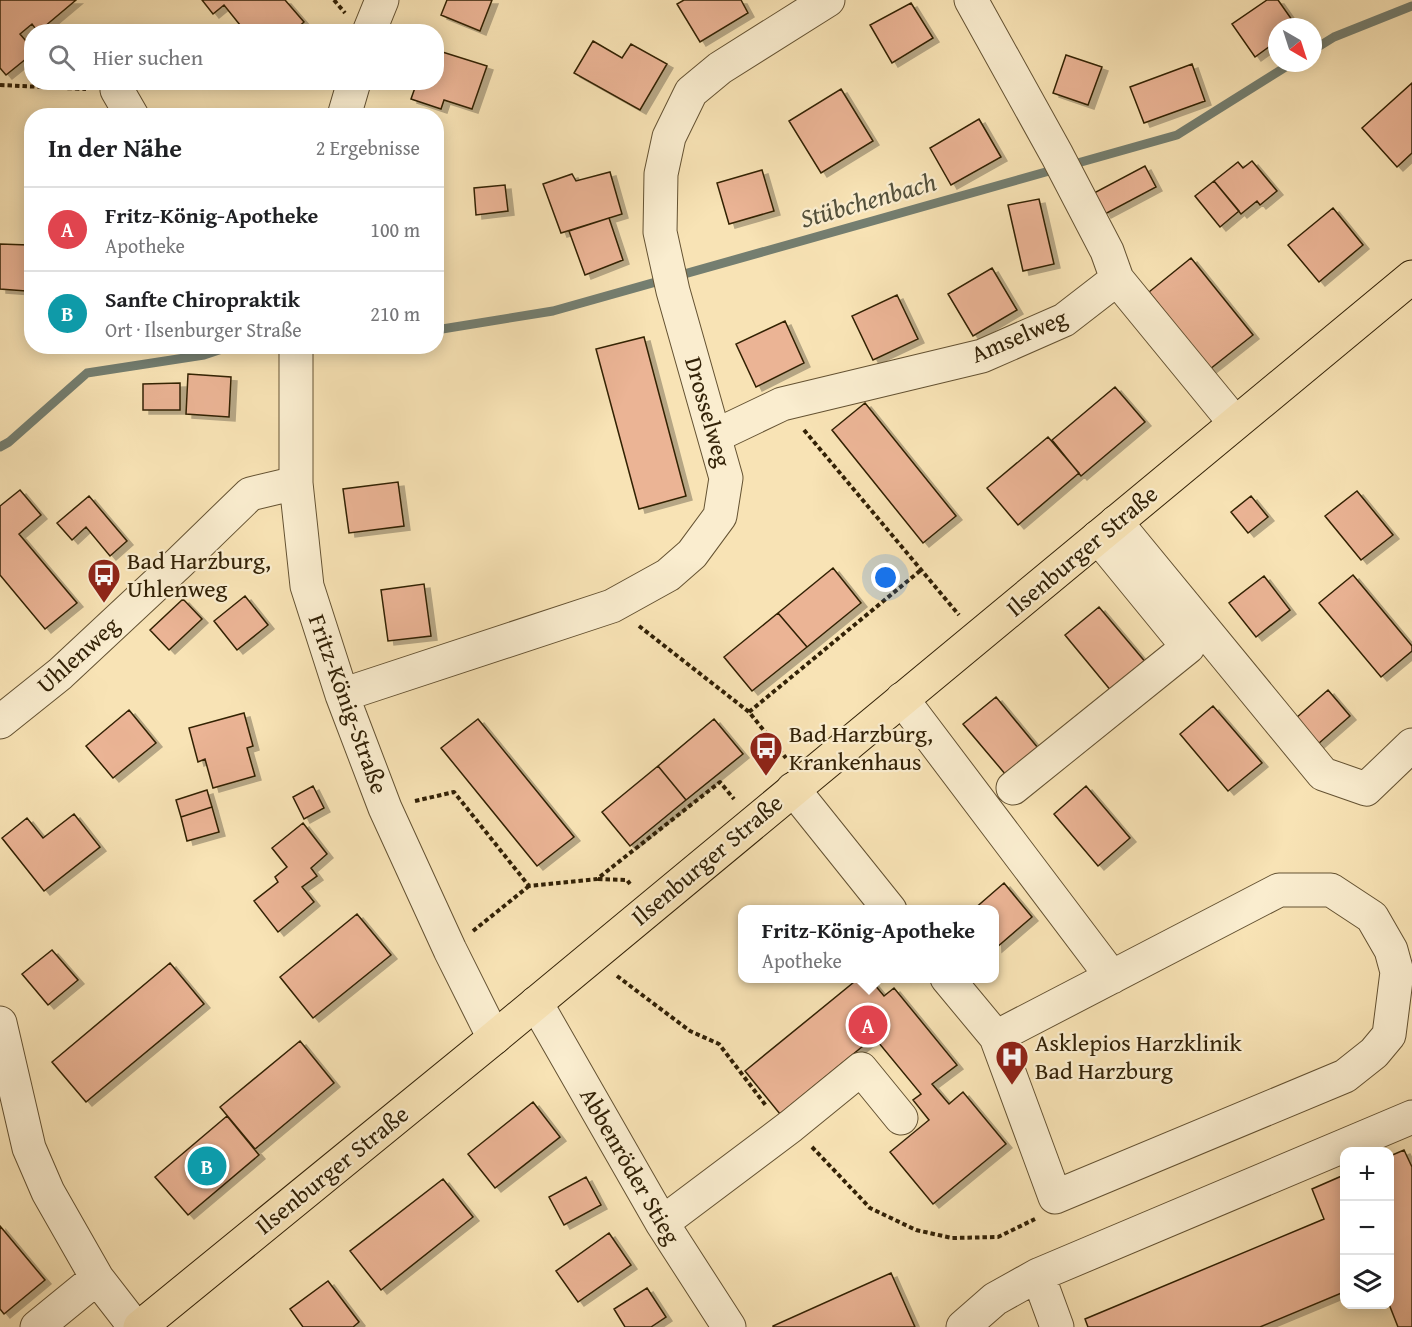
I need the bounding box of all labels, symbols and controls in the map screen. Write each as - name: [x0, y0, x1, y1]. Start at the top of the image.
- north arrow: [1268, 18, 1322, 72]
- search box: [24, 24, 444, 90]
- icon: search: [45, 41, 78, 74]
- text: Hier suchen: [93, 41, 203, 73]
- text: In der Nähe: [48, 128, 182, 167]
- text: 2 Ergebnisse: [316, 133, 420, 162]
- water label: Stübchenbach: [795, 161, 941, 238]
- text: Fritz-König-Apotheke: [105, 199, 318, 231]
- text: A: [61, 215, 74, 244]
- text: 100 m: [370, 215, 420, 244]
- text: Apotheke: [105, 231, 185, 260]
- text: Sanfte Chiropraktik: [105, 283, 300, 315]
- text: B: [61, 299, 74, 328]
- text: 210 m: [370, 299, 420, 328]
- street label: Amselweg: [965, 300, 1072, 371]
- text: Ort · Ilsenburger Straße: [105, 315, 302, 344]
- street label: Drosselweg: [676, 353, 741, 471]
- street label: Ilsenburger Straße: [998, 477, 1165, 625]
- place label: Bad Harzburg, Uhlenweg: [127, 543, 271, 606]
- bus stop icon: Bad Harzburg, Uhlenweg: [86, 557, 122, 604]
- your location: [871, 563, 900, 592]
- street label: Uhlenweg: [29, 608, 127, 701]
- street label: Fritz-König-Straße: [300, 609, 397, 799]
- place label: Bad Harzburg, Krankenhaus: [789, 716, 933, 779]
- bus stop icon: Bad Harzburg, Krankenhaus: [748, 730, 784, 777]
- street label: Ilsenburger Straße: [623, 786, 790, 934]
- popup: [738, 905, 999, 983]
- text: Fritz-König-Apotheke: [762, 914, 975, 946]
- text: Apotheke: [762, 946, 842, 975]
- pin: A: [848, 1002, 888, 1048]
- place label: Asklepios Harzklinik Bad Harzburg: [1035, 1025, 1243, 1088]
- hospital icon: Asklepios Harzklinik Bad Harzburg: [994, 1039, 1030, 1086]
- street label: Abbenröder Stieg: [571, 1081, 690, 1251]
- street label: Ilsenburger Straße: [247, 1097, 416, 1243]
- pin: B: [188, 1144, 226, 1188]
- map controls: [1340, 1147, 1394, 1309]
- button: +: [1340, 1147, 1394, 1201]
- button: −: [1340, 1201, 1394, 1255]
- button: layers: [1340, 1255, 1394, 1309]

